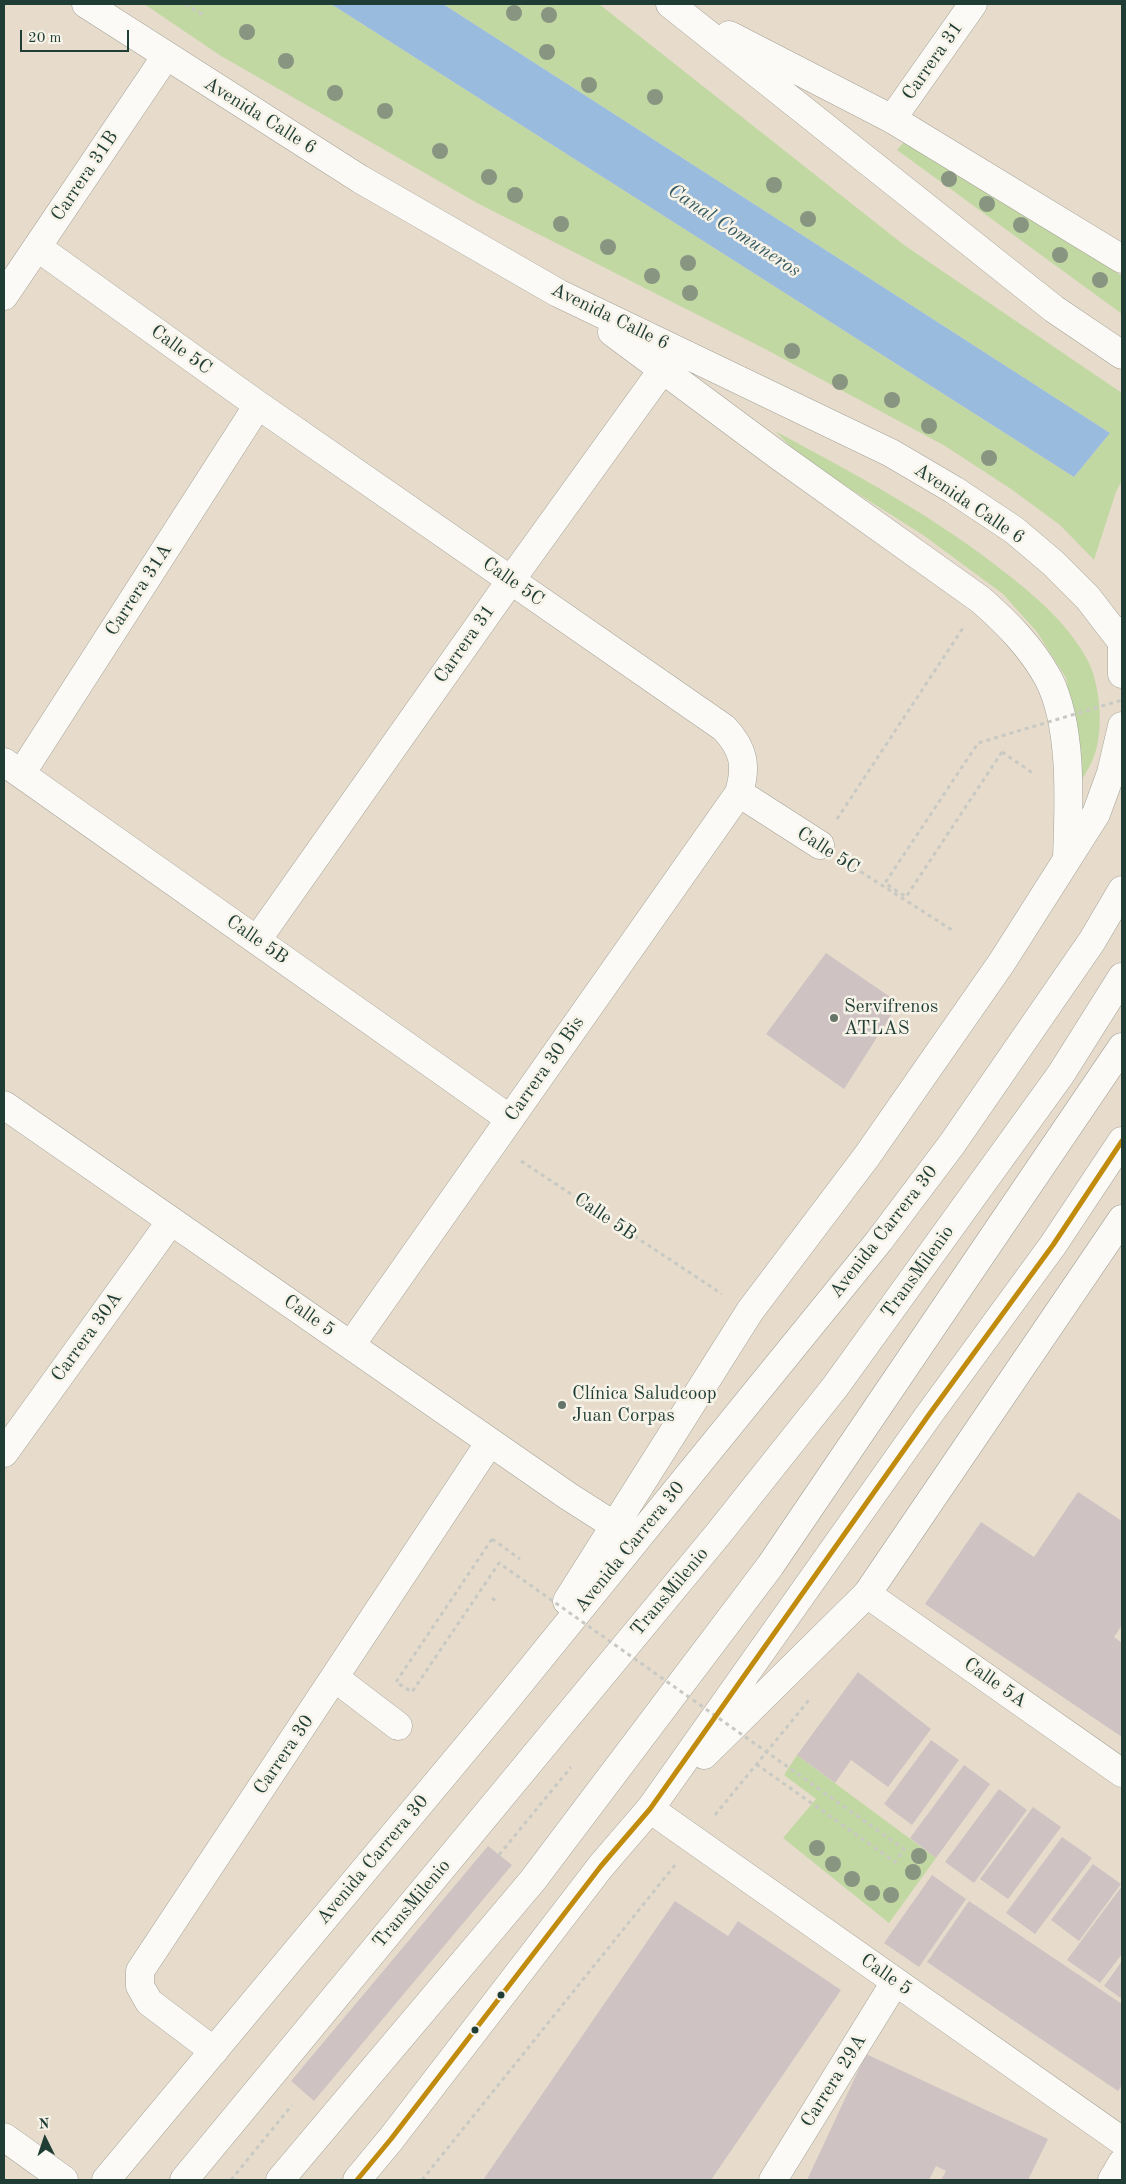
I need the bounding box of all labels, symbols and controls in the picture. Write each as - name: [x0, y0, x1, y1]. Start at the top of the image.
- street label: Carrera 31: [898, 17, 968, 105]
- scale bar: [22, 20, 131, 52]
- text: 20 m: [28, 31, 62, 46]
- street label: Avenida Calle 6: [199, 72, 321, 160]
- street label: Carrera 31B: [46, 126, 124, 226]
- water label: Canal Comuneros: [663, 179, 805, 283]
- street label: Avenida Calle 6: [547, 279, 673, 355]
- street label: Calle 5C: [146, 320, 216, 380]
- street label: Avenida Calle 6: [909, 459, 1029, 549]
- street label: Carrera 31A: [101, 540, 177, 640]
- street label: Calle 5C: [478, 553, 548, 611]
- street label: Carrera 31: [430, 600, 500, 688]
- street label: Calle 5C: [792, 822, 864, 880]
- street label: Calle 5B: [222, 910, 292, 970]
- place label: Servifrenos ATLAS: [844, 996, 938, 1040]
- street label: Carrera 30 Bis: [500, 1012, 590, 1126]
- marker: Servifrenos ATLAS: [828, 1012, 840, 1024]
- street label: Avenida Carrera 30: [825, 1161, 943, 1303]
- street label: Calle 5B: [569, 1188, 641, 1246]
- street label: TransMilenio: [877, 1221, 959, 1323]
- street label: Carrera 30A: [47, 1288, 127, 1386]
- street label: Calle 5: [279, 1290, 339, 1342]
- place label: Clínica Saludcoop Juan Corpas: [572, 1383, 717, 1427]
- marker: Clínica Saludcoop Juan Corpas: [556, 1399, 568, 1411]
- street label: Avenida Carrera 30: [570, 1477, 690, 1617]
- street label: TransMilenio: [626, 1543, 714, 1641]
- street label: Calle 5A: [959, 1653, 1031, 1713]
- street label: Carrera 30: [249, 1711, 319, 1799]
- street label: Avenida Carrera 30: [312, 1791, 434, 1929]
- street label: TransMilenio: [368, 1855, 456, 1953]
- street label: Calle 5: [856, 1949, 916, 2001]
- unlabelled marker: [496, 1990, 506, 2000]
- unlabelled marker: [470, 2025, 480, 2035]
- street label: Carrera 29A: [796, 2030, 872, 2132]
- north arrow: [20, 2114, 70, 2164]
- text: N: [38, 2117, 50, 2131]

